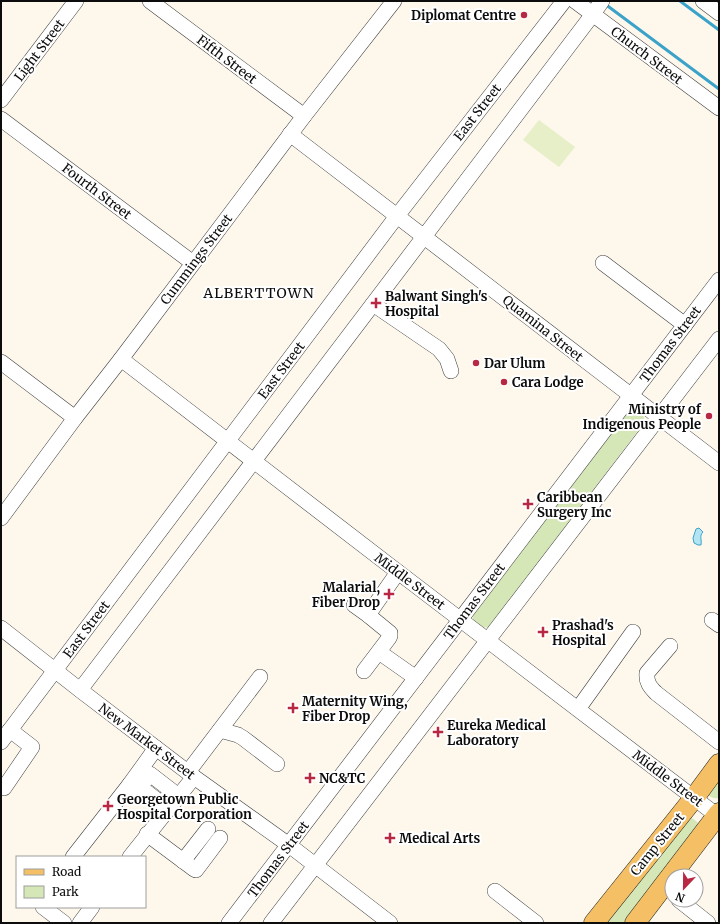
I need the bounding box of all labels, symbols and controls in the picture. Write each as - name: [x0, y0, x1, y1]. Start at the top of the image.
- place label: Diplomat Centre: [411, 7, 516, 24]
- marker: Diplomat Centre: [519, 10, 529, 20]
- street label: Light Street: [11, 16, 68, 85]
- street label: Church Street: [607, 23, 686, 88]
- street label: Fifth Street: [193, 31, 260, 88]
- street label: East Street: [450, 81, 505, 144]
- street label: Fourth Street: [59, 160, 135, 223]
- street label: Cummings Street: [157, 211, 236, 308]
- district label: ALBERTTOWN: [202, 284, 315, 302]
- place label: Balwant Singh's Hospital: [385, 288, 488, 320]
- street label: Quamina Street: [499, 292, 586, 365]
- marker: Balwant Singh's Hospital: [370, 297, 382, 309]
- street label: Thomas Street: [636, 303, 705, 386]
- street label: East Street: [254, 338, 308, 402]
- place label: Dar Ulum: [484, 355, 545, 372]
- marker: Dar Ulum: [471, 358, 481, 368]
- place label: Cara Lodge: [512, 374, 584, 391]
- marker: Cara Lodge: [499, 377, 509, 387]
- place label: Ministry of Indigenous People: [583, 401, 702, 433]
- marker: Ministry of Indigenous People: [704, 411, 714, 421]
- place label: Caribbean Surgery Inc: [537, 489, 612, 521]
- marker: Caribbean Surgery Inc: [522, 498, 534, 510]
- street label: Middle Street: [371, 549, 448, 613]
- street label: Thomas Street: [440, 560, 509, 643]
- place label: Malarial, Fiber Drop: [312, 579, 380, 611]
- marker: Malarial, Fiber Drop: [383, 588, 395, 600]
- street label: East Street: [59, 597, 113, 661]
- place label: Prashad's Hospital: [552, 617, 614, 649]
- marker: Prashad's Hospital: [537, 626, 549, 638]
- place label: Maternity Wing, Fiber Drop: [302, 693, 407, 725]
- street label: New Market Street: [95, 700, 198, 783]
- marker: Maternity Wing, Fiber Drop: [287, 702, 299, 714]
- place label: Eureka Medical Laboratory: [447, 717, 546, 749]
- marker: Eureka Medical Laboratory: [432, 726, 444, 738]
- street label: Middle Street: [629, 746, 706, 810]
- place label: NC&TC: [319, 770, 366, 787]
- marker: NC&TC: [304, 772, 316, 784]
- place label: Georgetown Public Hospital Corporation: [117, 791, 252, 823]
- marker: Georgetown Public Hospital Corporation: [102, 800, 114, 812]
- street label: Camp Street: [627, 809, 688, 879]
- street label: Thomas Street: [244, 818, 313, 901]
- place label: Medical Arts: [399, 830, 480, 847]
- marker: Medical Arts: [384, 832, 396, 844]
- legend: [16, 856, 146, 908]
- text: Road: [52, 864, 81, 879]
- north arrow: [664, 868, 704, 908]
- text: Park: [52, 884, 79, 899]
- text: N: [673, 889, 687, 905]

